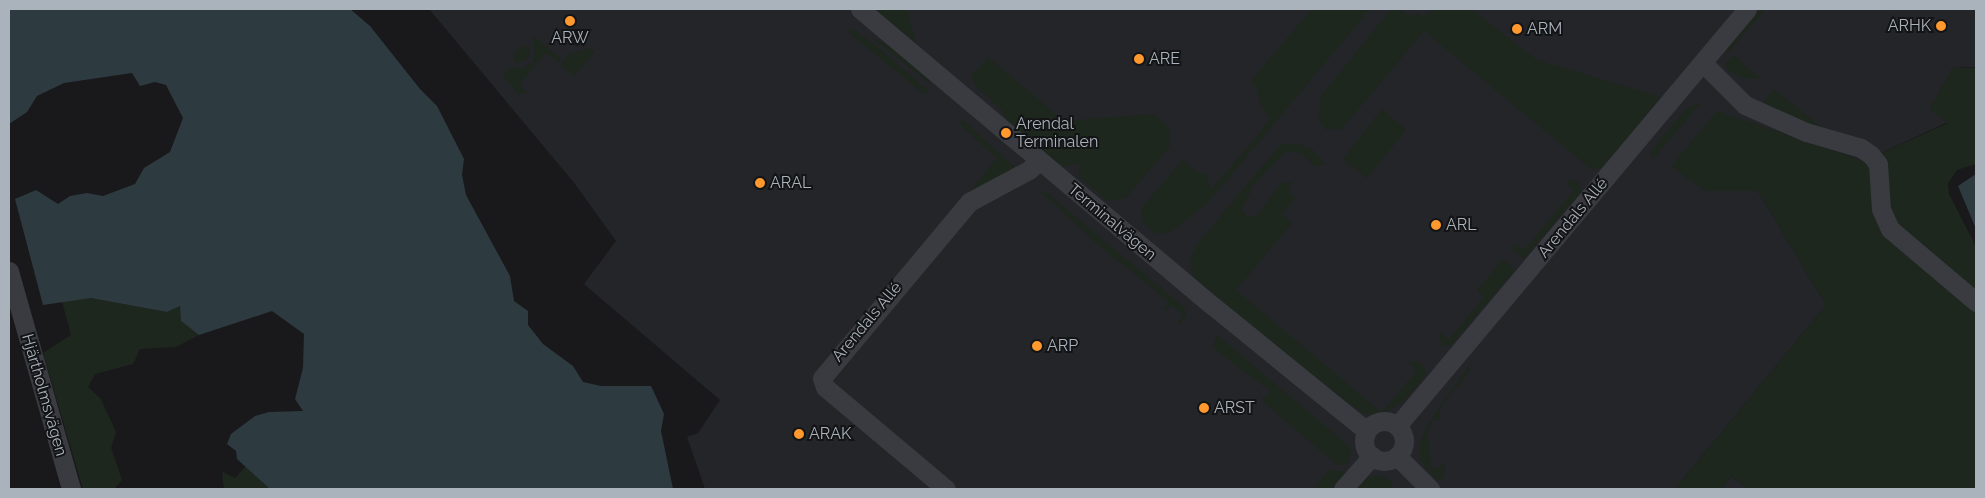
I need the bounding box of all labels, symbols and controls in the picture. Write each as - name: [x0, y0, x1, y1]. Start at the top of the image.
- marker: ARW: [564, 15, 576, 27]
- place label: ARHK: [1888, 16, 1931, 36]
- place label: ARM: [1527, 19, 1562, 39]
- marker: ARHK: [1935, 20, 1947, 32]
- marker: ARM: [1511, 23, 1523, 35]
- place label: ARW: [551, 28, 589, 48]
- place label: ARE: [1149, 49, 1180, 69]
- marker: ARE: [1133, 53, 1145, 65]
- place label: Arendal Terminalen: [1016, 114, 1098, 152]
- marker: Arendal Terminalen: [1000, 127, 1012, 139]
- place label: ARAL: [770, 173, 811, 193]
- street label: Arendals Allé: [1534, 174, 1612, 262]
- marker: ARAL: [754, 177, 766, 189]
- street label: Terminalvägen: [1064, 180, 1160, 264]
- place label: ARL: [1446, 215, 1477, 235]
- marker: ARL: [1430, 219, 1442, 231]
- street label: Arendals Allé: [828, 278, 906, 366]
- street label: Hjärtholmsvägen: [17, 332, 71, 458]
- place label: ARP: [1047, 336, 1078, 356]
- marker: ARP: [1031, 340, 1043, 352]
- place label: ARST: [1214, 398, 1255, 418]
- marker: ARST: [1198, 402, 1210, 414]
- place label: ARAK: [809, 424, 851, 444]
- marker: ARAK: [793, 428, 805, 440]

